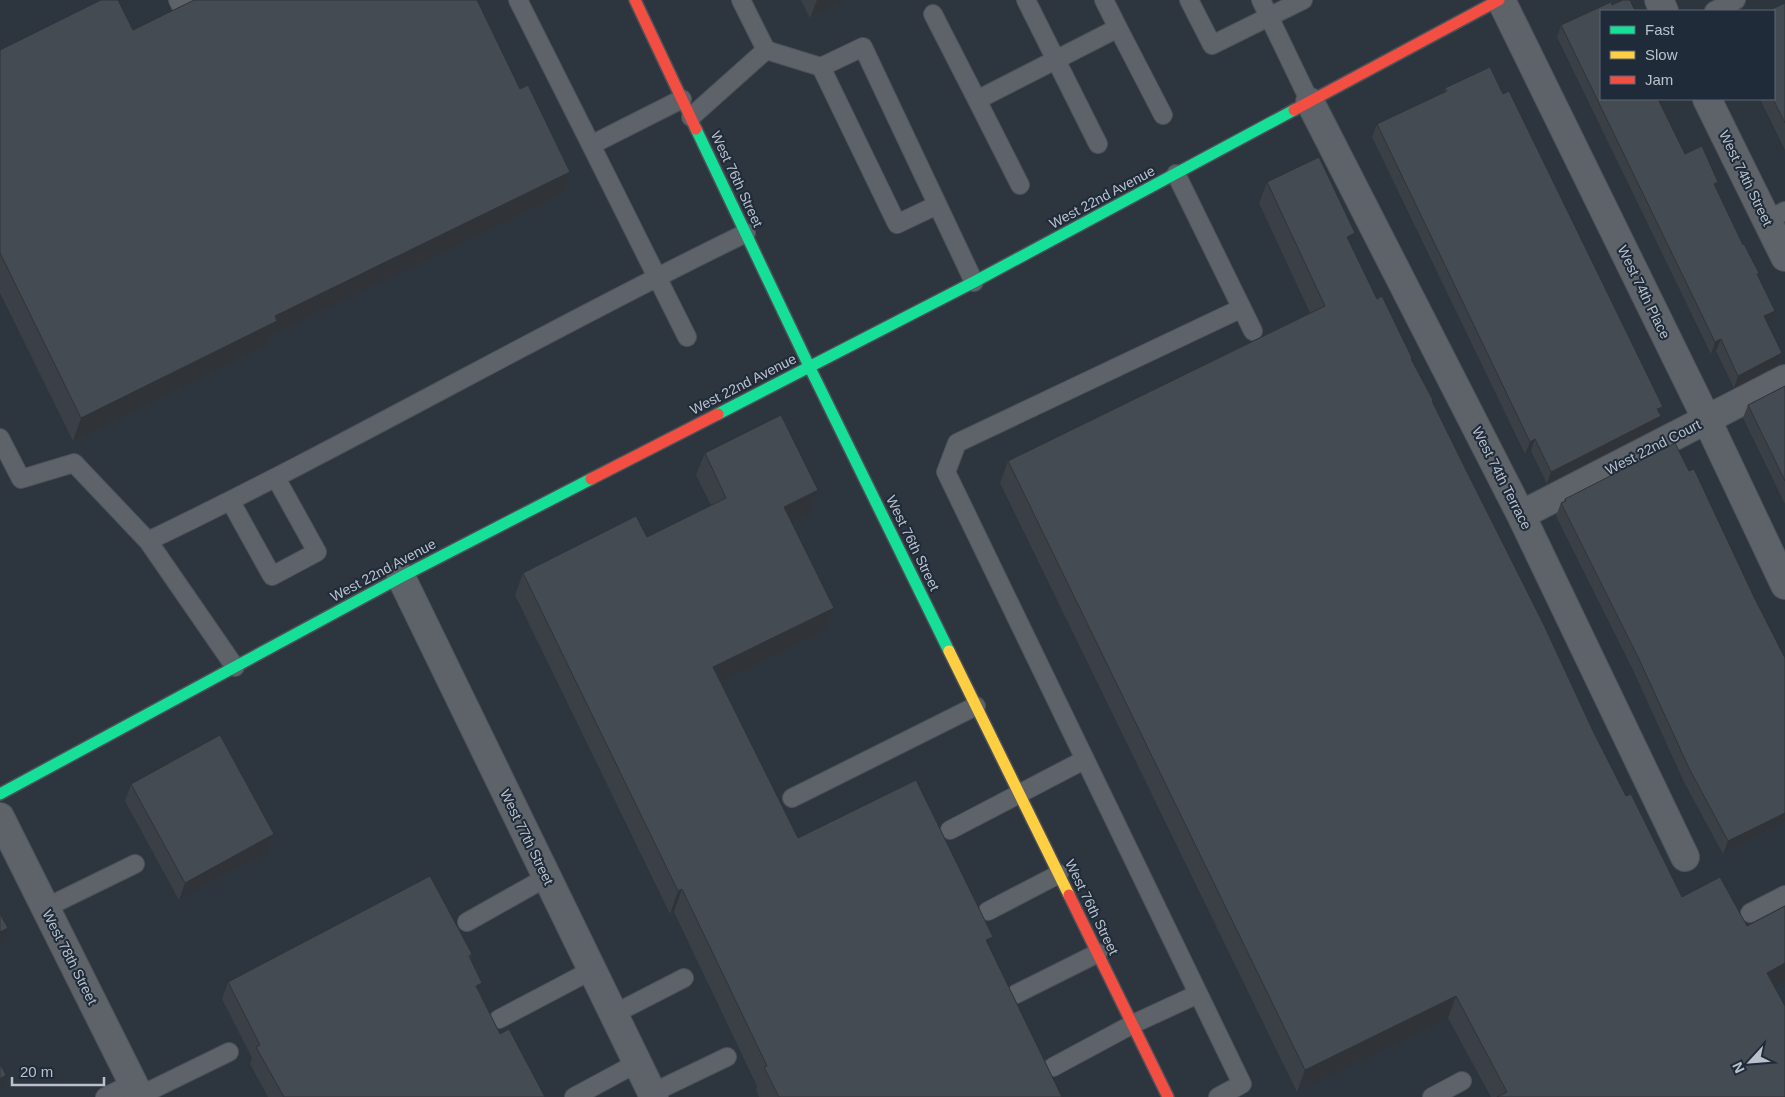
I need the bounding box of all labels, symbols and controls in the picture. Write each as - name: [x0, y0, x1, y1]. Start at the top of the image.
- legend: [1600, 10, 1775, 100]
- text: Fast: [1645, 21, 1675, 38]
- text: Slow: [1645, 46, 1678, 63]
- text: Jam: [1645, 71, 1673, 88]
- street label: West 76th Street: [708, 128, 766, 230]
- street label: West 74th Street: [1716, 128, 1776, 228]
- street label: West 22nd Avenue: [1047, 162, 1158, 232]
- street label: West 74th Place: [1615, 243, 1674, 341]
- street label: West 22nd Avenue: [687, 350, 799, 418]
- street label: West 22nd Court: [1603, 416, 1703, 478]
- street label: West 74th Terrace: [1469, 424, 1535, 532]
- street label: West 76th Street: [883, 493, 943, 593]
- street label: West 22nd Avenue: [328, 535, 439, 605]
- street label: West 77th Street: [497, 787, 557, 887]
- street label: West 76th Street: [1062, 857, 1122, 957]
- street label: West 78th Street: [39, 907, 101, 1007]
- north arrow: [1725, 1037, 1775, 1087]
- scale bar: [12, 1054, 105, 1086]
- text: N: [1729, 1060, 1748, 1076]
- text: 20 m: [20, 1063, 53, 1080]

